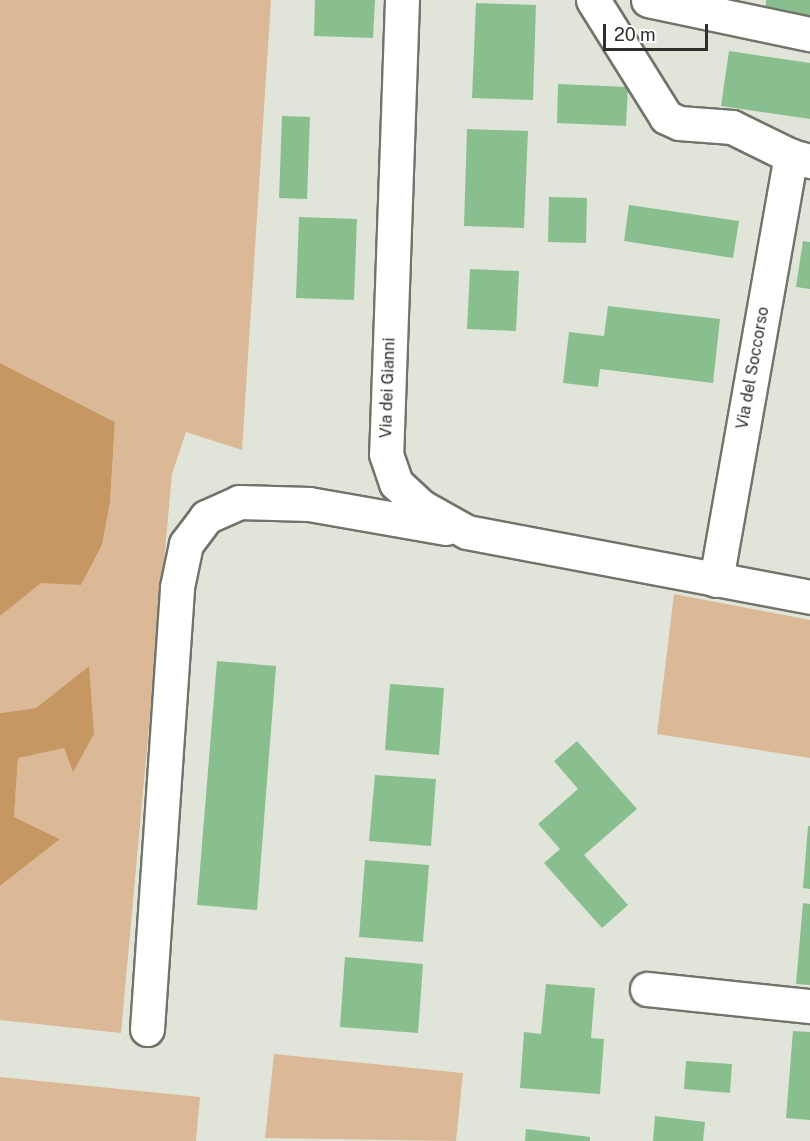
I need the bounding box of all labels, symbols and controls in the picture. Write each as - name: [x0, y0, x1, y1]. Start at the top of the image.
- scale bar: [606, 12, 711, 50]
- text: 20 m: [614, 24, 656, 45]
- street label: Via del Soccorso: [733, 305, 773, 431]
- street label: Via dei Gianni: [377, 337, 399, 439]

